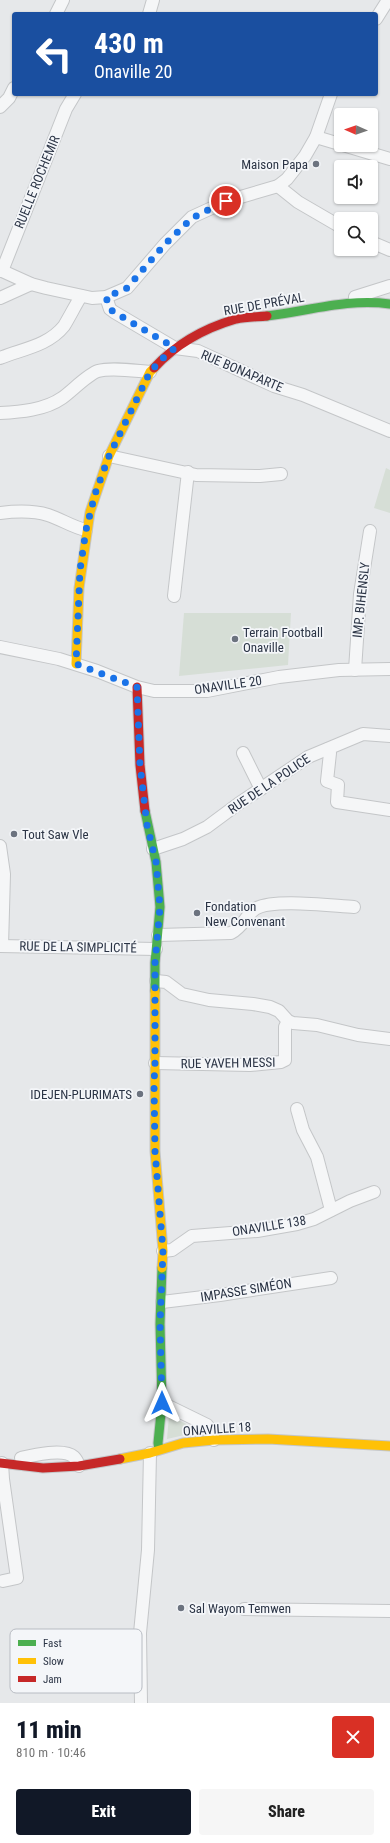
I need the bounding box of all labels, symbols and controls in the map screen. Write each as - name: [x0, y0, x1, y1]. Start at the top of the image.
- text: 430 m: [94, 27, 164, 60]
- icon: left: [28, 28, 80, 80]
- text: Onaville 20: [94, 61, 172, 82]
- north arrow: [334, 108, 378, 152]
- map controls: [334, 108, 378, 256]
- street label: RUELLE ROCHEMIR: [11, 133, 63, 231]
- place label: Maison Papa: [241, 157, 308, 172]
- marker: Maison Papa: [311, 159, 321, 169]
- button: sound: [334, 160, 378, 204]
- pin: [209, 184, 243, 218]
- icon: arrive: [215, 190, 237, 212]
- button: search: [334, 212, 378, 256]
- street label: RUE DE PRÉVAL: [223, 290, 305, 318]
- street label: RUE BONAPARTE: [199, 347, 285, 395]
- street label: IMP. BIHENSLY: [350, 561, 372, 638]
- place label: Terrain Football Onaville: [243, 625, 323, 655]
- marker: Terrain Football Onaville: [230, 634, 240, 644]
- street label: ONAVILLE 20: [193, 673, 263, 697]
- street label: RUE DE LA POLICE: [225, 751, 313, 817]
- place label: Tout Saw Vle: [22, 827, 89, 842]
- marker: Tout Saw Vle: [9, 829, 19, 839]
- place label: Fondation New Convenant: [205, 899, 285, 929]
- marker: Fondation New Convenant: [192, 908, 202, 918]
- street label: RUE DE LA SIMPLICITÉ: [19, 938, 137, 956]
- street label: RUE YAVEH MESSI: [181, 1055, 275, 1071]
- place label: IDEJEN-PLURIMATS: [30, 1087, 132, 1102]
- marker: IDEJEN-PLURIMATS: [135, 1089, 145, 1099]
- street label: ONAVILLE 138: [231, 1213, 307, 1239]
- street label: IMPASSE SIMÉON: [199, 1275, 293, 1305]
- position arrow: [141, 1382, 183, 1424]
- street label: ONAVILLE 18: [182, 1419, 252, 1439]
- place label: Sal Wayom Temwen: [189, 1601, 291, 1616]
- marker: Sal Wayom Temwen: [176, 1603, 186, 1613]
- legend: [10, 1629, 142, 1693]
- text: Fast: [43, 1637, 62, 1650]
- text: Slow: [43, 1655, 64, 1668]
- text: Jam: [43, 1673, 62, 1686]
- text: 11 min: [16, 1716, 82, 1744]
- button: close: [332, 1716, 374, 1758]
- text: 810 m · 10:46: [16, 1745, 86, 1760]
- button: Exit: [16, 1789, 191, 1835]
- button: Share: [199, 1789, 374, 1835]

